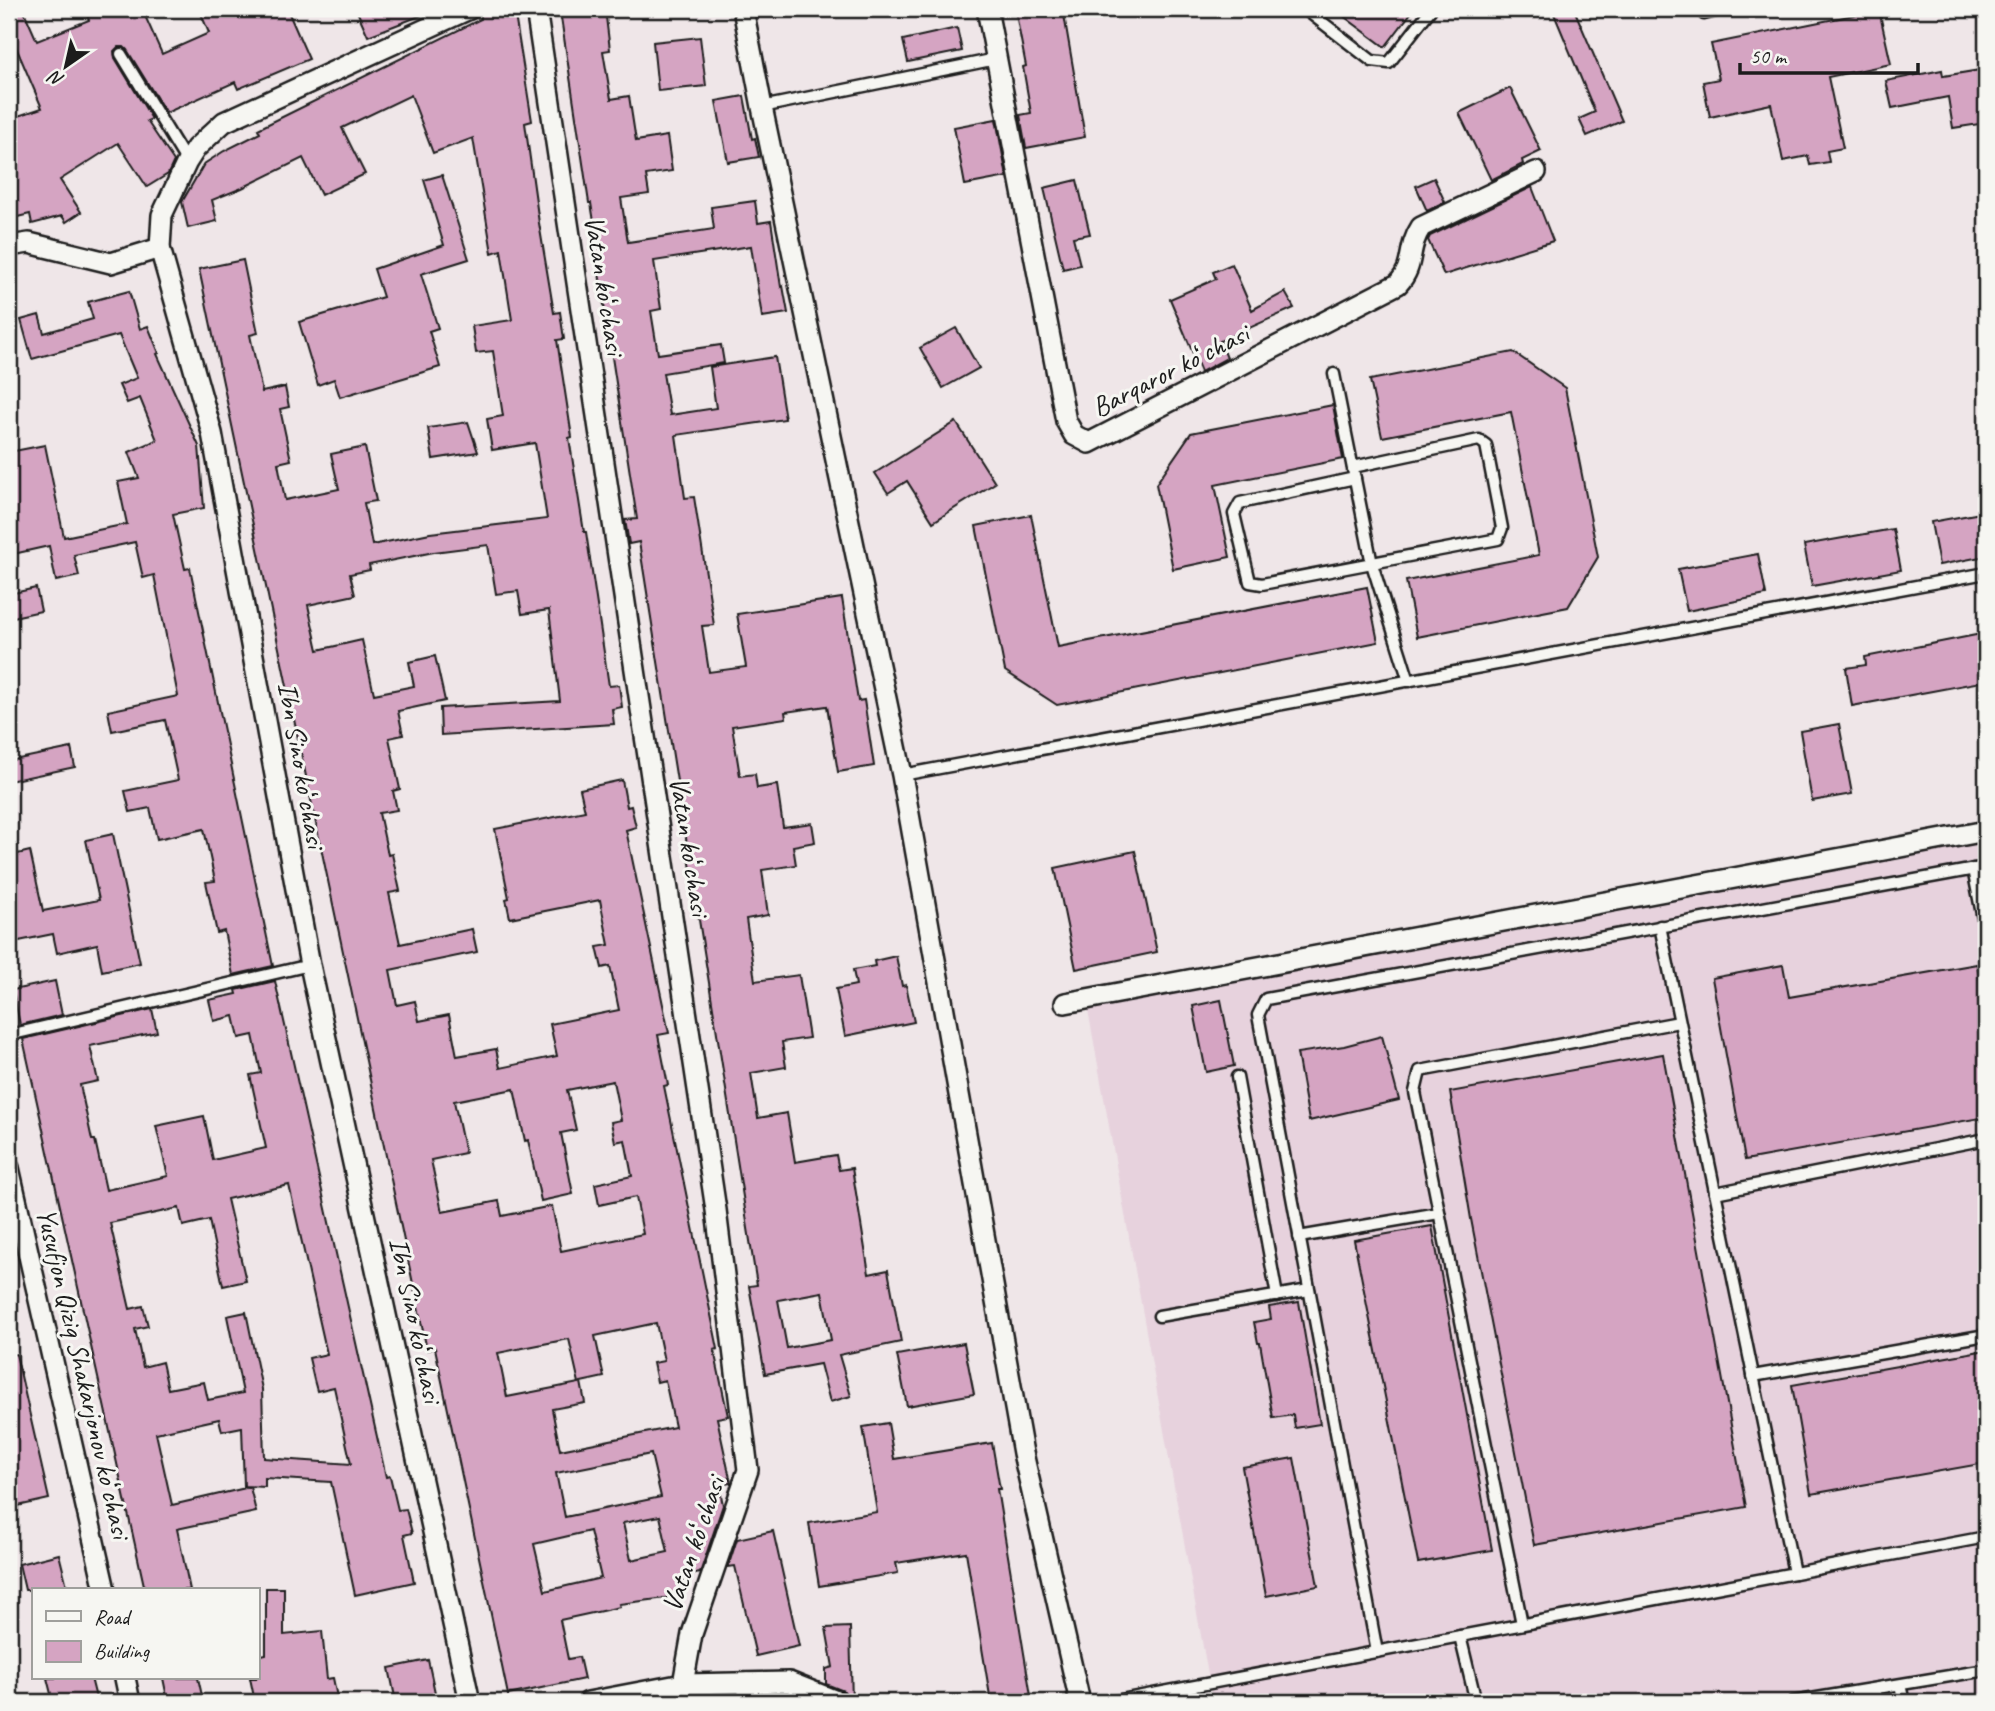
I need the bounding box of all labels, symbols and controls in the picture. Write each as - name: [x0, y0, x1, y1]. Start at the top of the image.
- north arrow: [32, 32, 102, 102]
- scale bar: [1740, 32, 1918, 76]
- text: 50 m: [1750, 43, 1788, 69]
- text: N: [43, 64, 69, 93]
- street label: Vatan koʻchasi: [577, 213, 634, 361]
- street label: Barqaror koʻchasi: [1086, 314, 1258, 425]
- street label: Ibn Sino koʻchasi: [270, 679, 334, 854]
- street label: Vatan koʻchasi: [662, 774, 719, 922]
- street label: Yusufjon Qiziq Shakarjonov koʻchasi: [29, 1204, 140, 1545]
- street label: Ibn Sino koʻchasi: [381, 1234, 451, 1409]
- street label: Vatan koʻchasi: [654, 1468, 734, 1616]
- legend: [32, 1588, 259, 1680]
- text: Road: [94, 1604, 133, 1630]
- text: Building: [94, 1638, 151, 1664]

